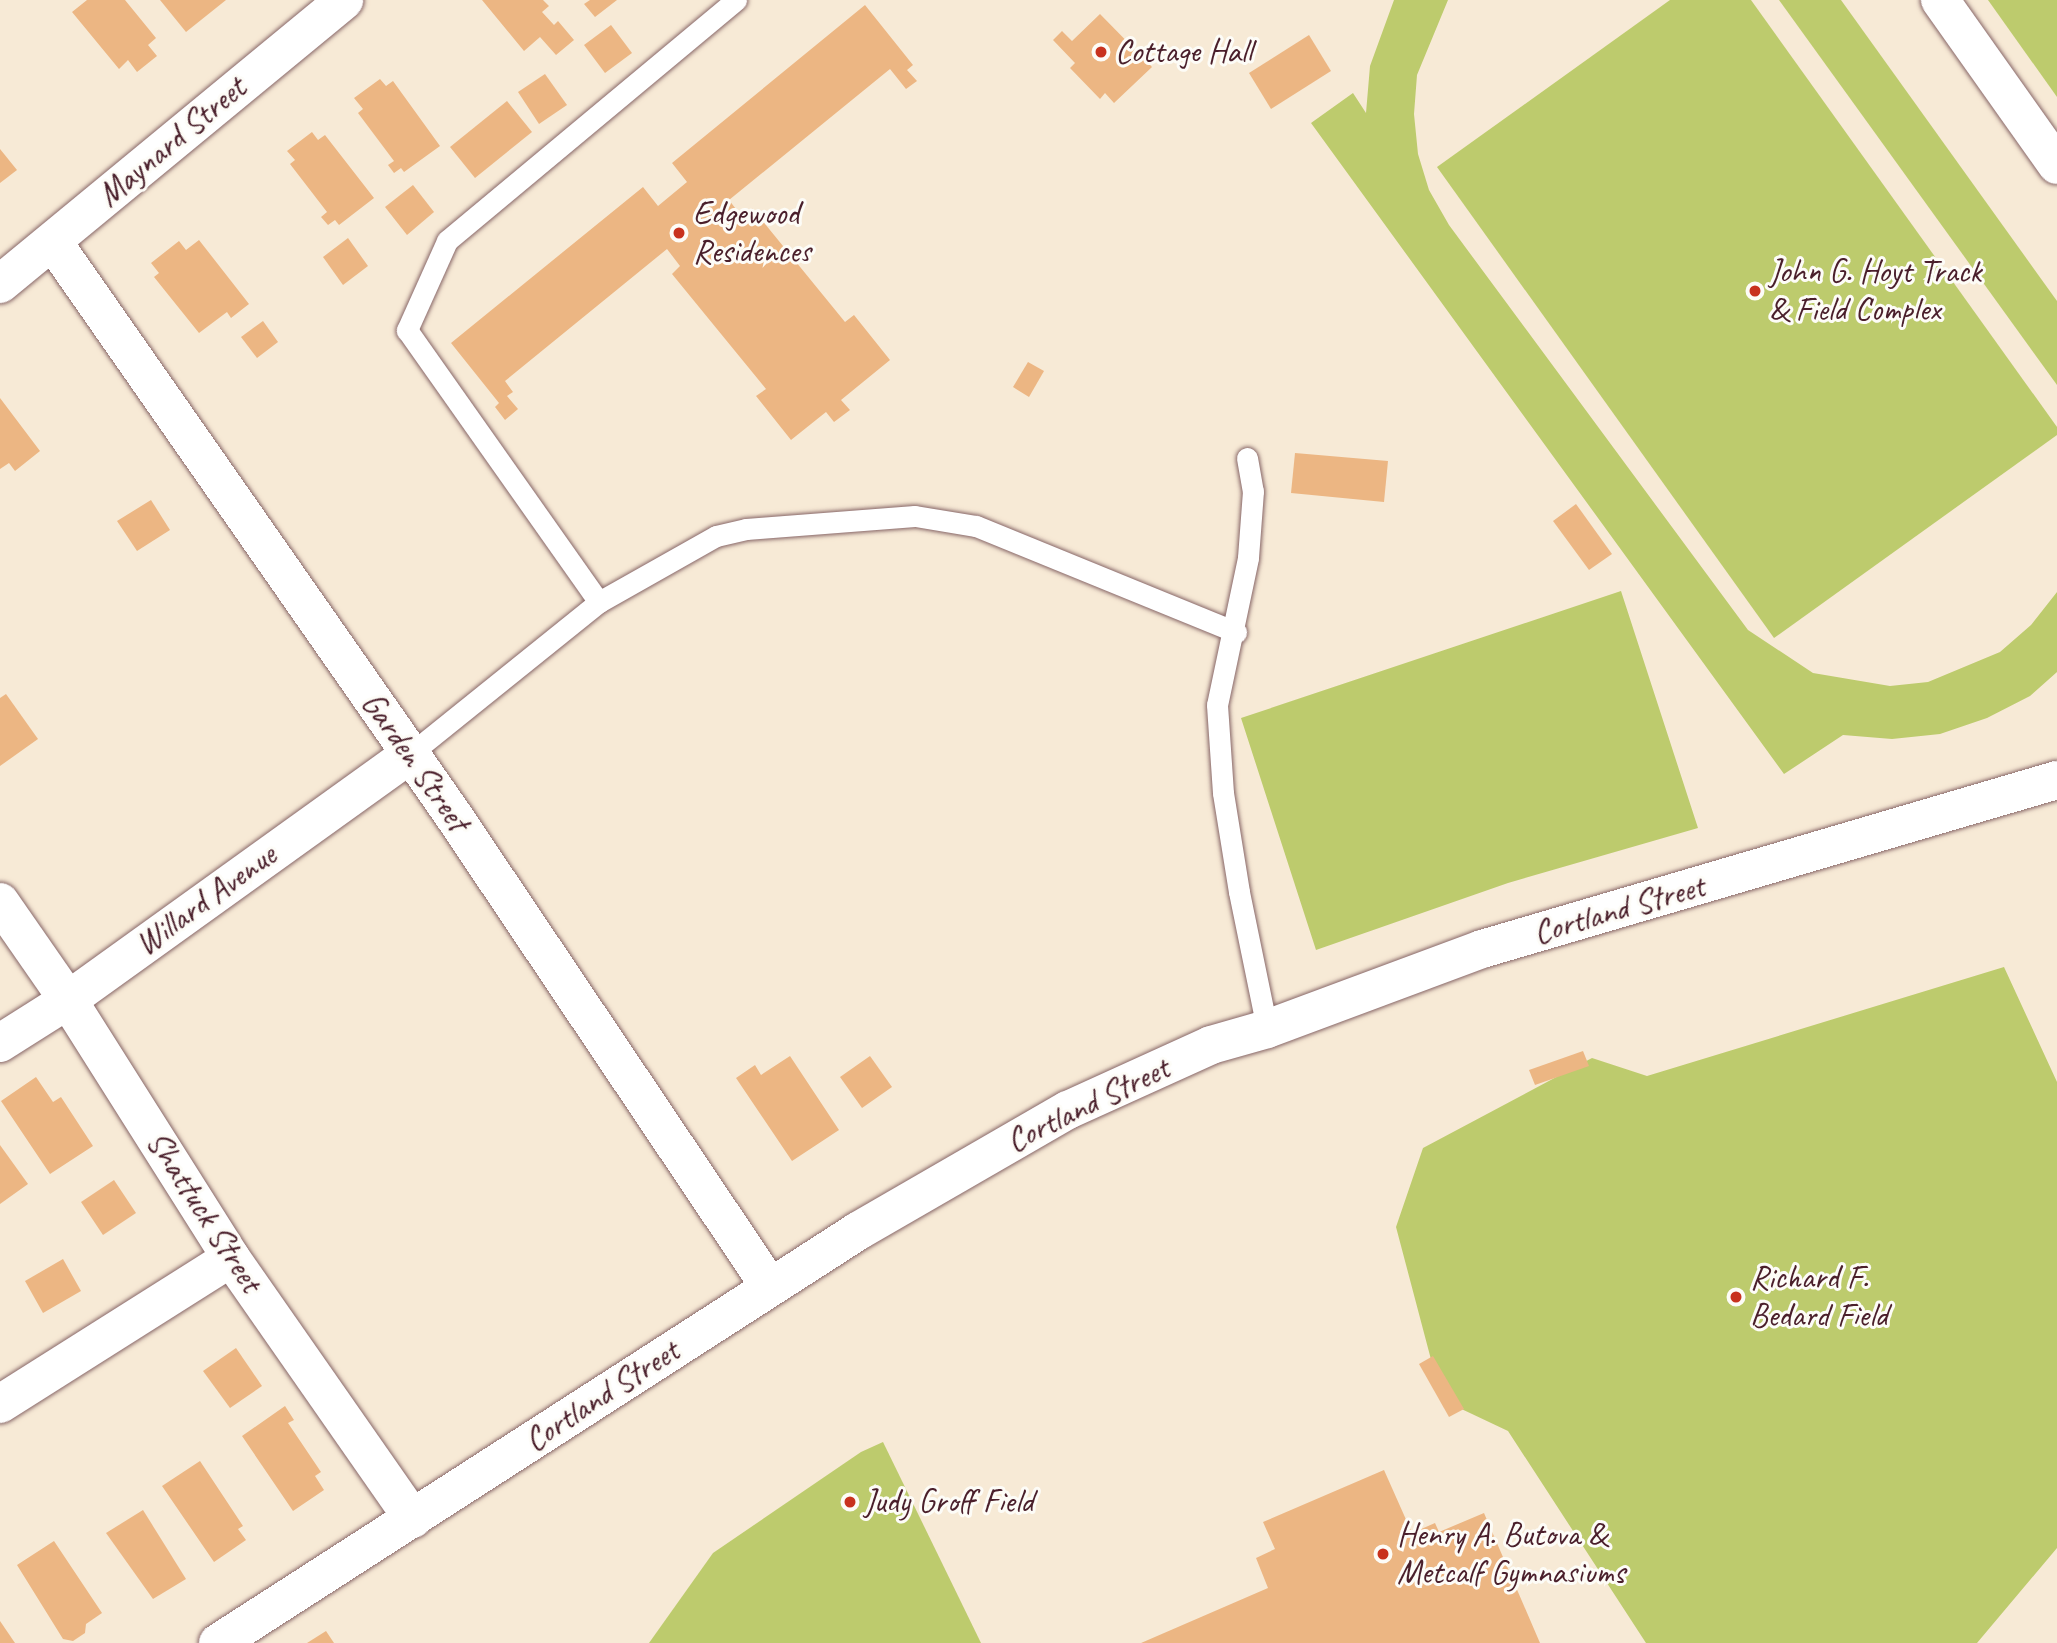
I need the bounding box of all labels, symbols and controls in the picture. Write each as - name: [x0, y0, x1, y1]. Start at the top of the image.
- place label: Cottage Hall: [1115, 32, 1252, 72]
- marker: Cottage Hall: [1093, 44, 1109, 60]
- street label: Maynard Street: [90, 68, 254, 216]
- place label: Edgewood Residences: [693, 194, 811, 272]
- marker: Edgewood Residences: [671, 225, 687, 241]
- place label: John G. Hoyt Track & Field Complex: [1769, 252, 1981, 330]
- marker: John G. Hoyt Track & Field Complex: [1747, 283, 1763, 299]
- street label: Garden Street: [353, 685, 477, 839]
- street label: Willard Avenue: [128, 836, 284, 964]
- street label: Cortland Street: [1529, 867, 1709, 953]
- street label: Cortland Street: [1000, 1049, 1176, 1161]
- street label: Shattuck Street: [137, 1124, 271, 1300]
- place label: Richard F. Bedard Field: [1750, 1258, 1888, 1336]
- marker: Richard F. Bedard Field: [1728, 1289, 1744, 1305]
- street label: Cortland Street: [517, 1331, 687, 1461]
- place label: Judy Groff Field: [864, 1482, 1033, 1522]
- marker: Judy Groff Field: [842, 1494, 858, 1510]
- place label: Henry A. Butova & Metcalf Gymnasiums: [1397, 1515, 1628, 1593]
- marker: Henry A. Butova & Metcalf Gymnasiums: [1375, 1546, 1391, 1562]

